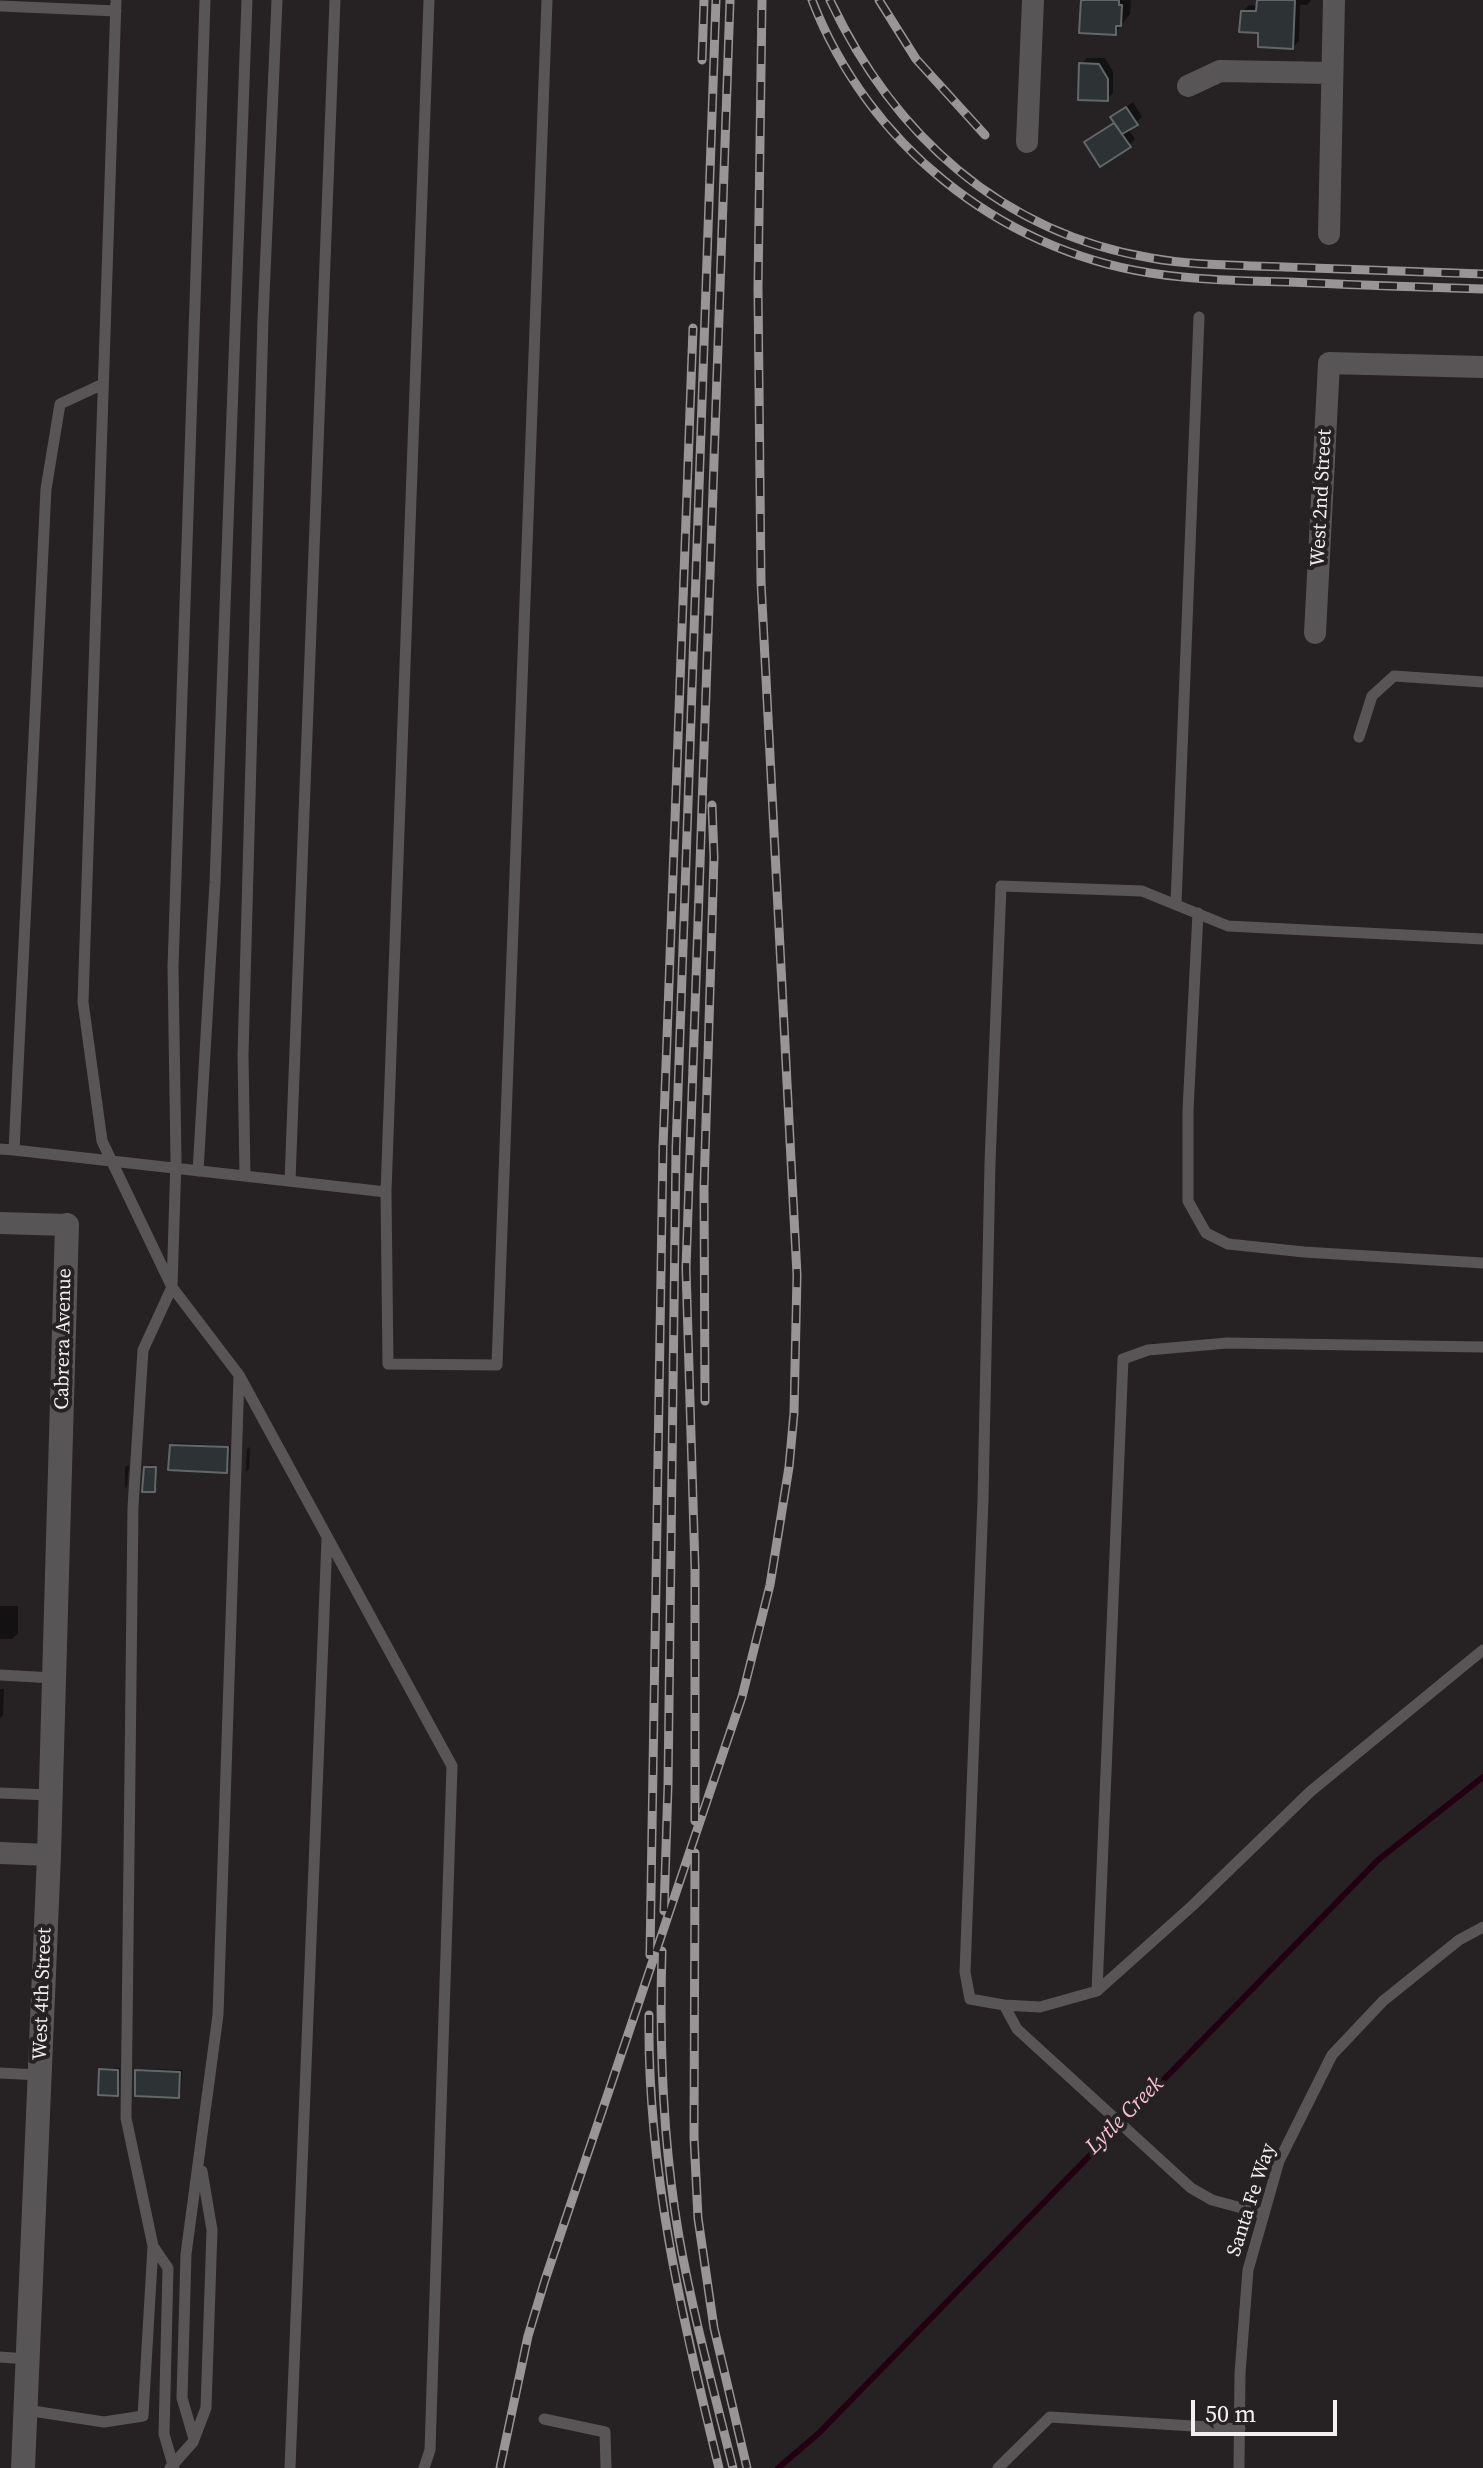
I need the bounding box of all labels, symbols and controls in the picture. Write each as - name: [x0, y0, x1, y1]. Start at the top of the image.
- street label: West 2nd Street: [1306, 429, 1338, 567]
- street label: Cabrera Avenue: [51, 1268, 77, 1410]
- street label: West 4th Street: [29, 1927, 57, 2061]
- water label: Lytle Creek: [1081, 2072, 1169, 2160]
- street label: Santa Fe Way: [1222, 2140, 1282, 2260]
- scale bar: [1195, 2384, 1341, 2434]
- text: 50 m: [1205, 2397, 1256, 2430]

